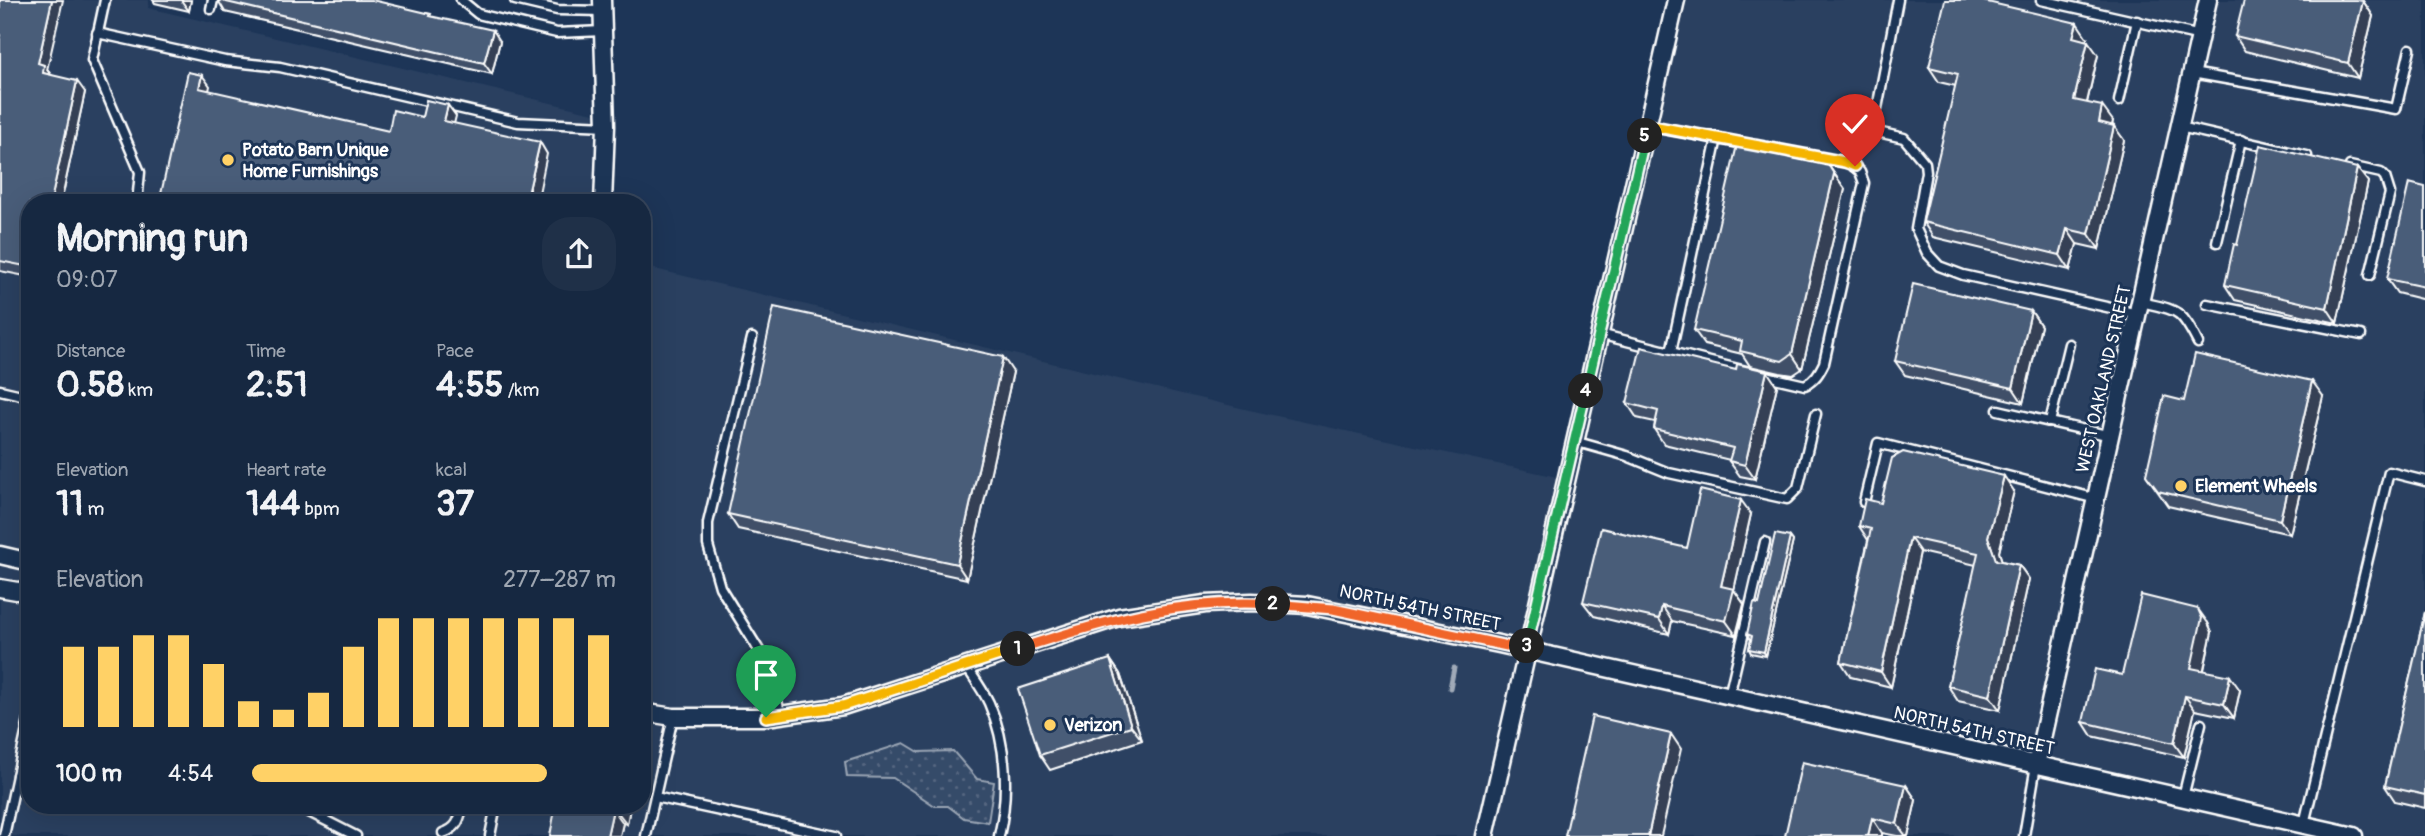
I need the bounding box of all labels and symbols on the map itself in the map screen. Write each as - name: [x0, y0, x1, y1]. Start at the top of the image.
- pin: [1825, 94, 1885, 166]
- pin: 5: [1628, 118, 1662, 154]
- place label: Potato Barn Unique Home Furnishings: [242, 139, 389, 183]
- marker: Potato Barn Unique Home Furnishings: [220, 152, 236, 168]
- street label: WEST OAKLAND STREET: [2071, 283, 2137, 475]
- pin: 4: [1568, 374, 1604, 408]
- place label: Element Wheels: [2195, 475, 2318, 498]
- marker: Element Wheels: [2173, 478, 2189, 494]
- street label: NORTH 54TH STREET: [1337, 580, 1503, 636]
- pin: 2: [1256, 586, 1290, 622]
- pin: 3: [1510, 628, 1544, 664]
- pin: 1: [1000, 632, 1036, 666]
- pin: [736, 645, 796, 717]
- street label: NORTH 54TH STREET: [1891, 701, 2057, 761]
- place label: Verizon: [1064, 714, 1122, 737]
- marker: Verizon: [1042, 717, 1058, 733]

